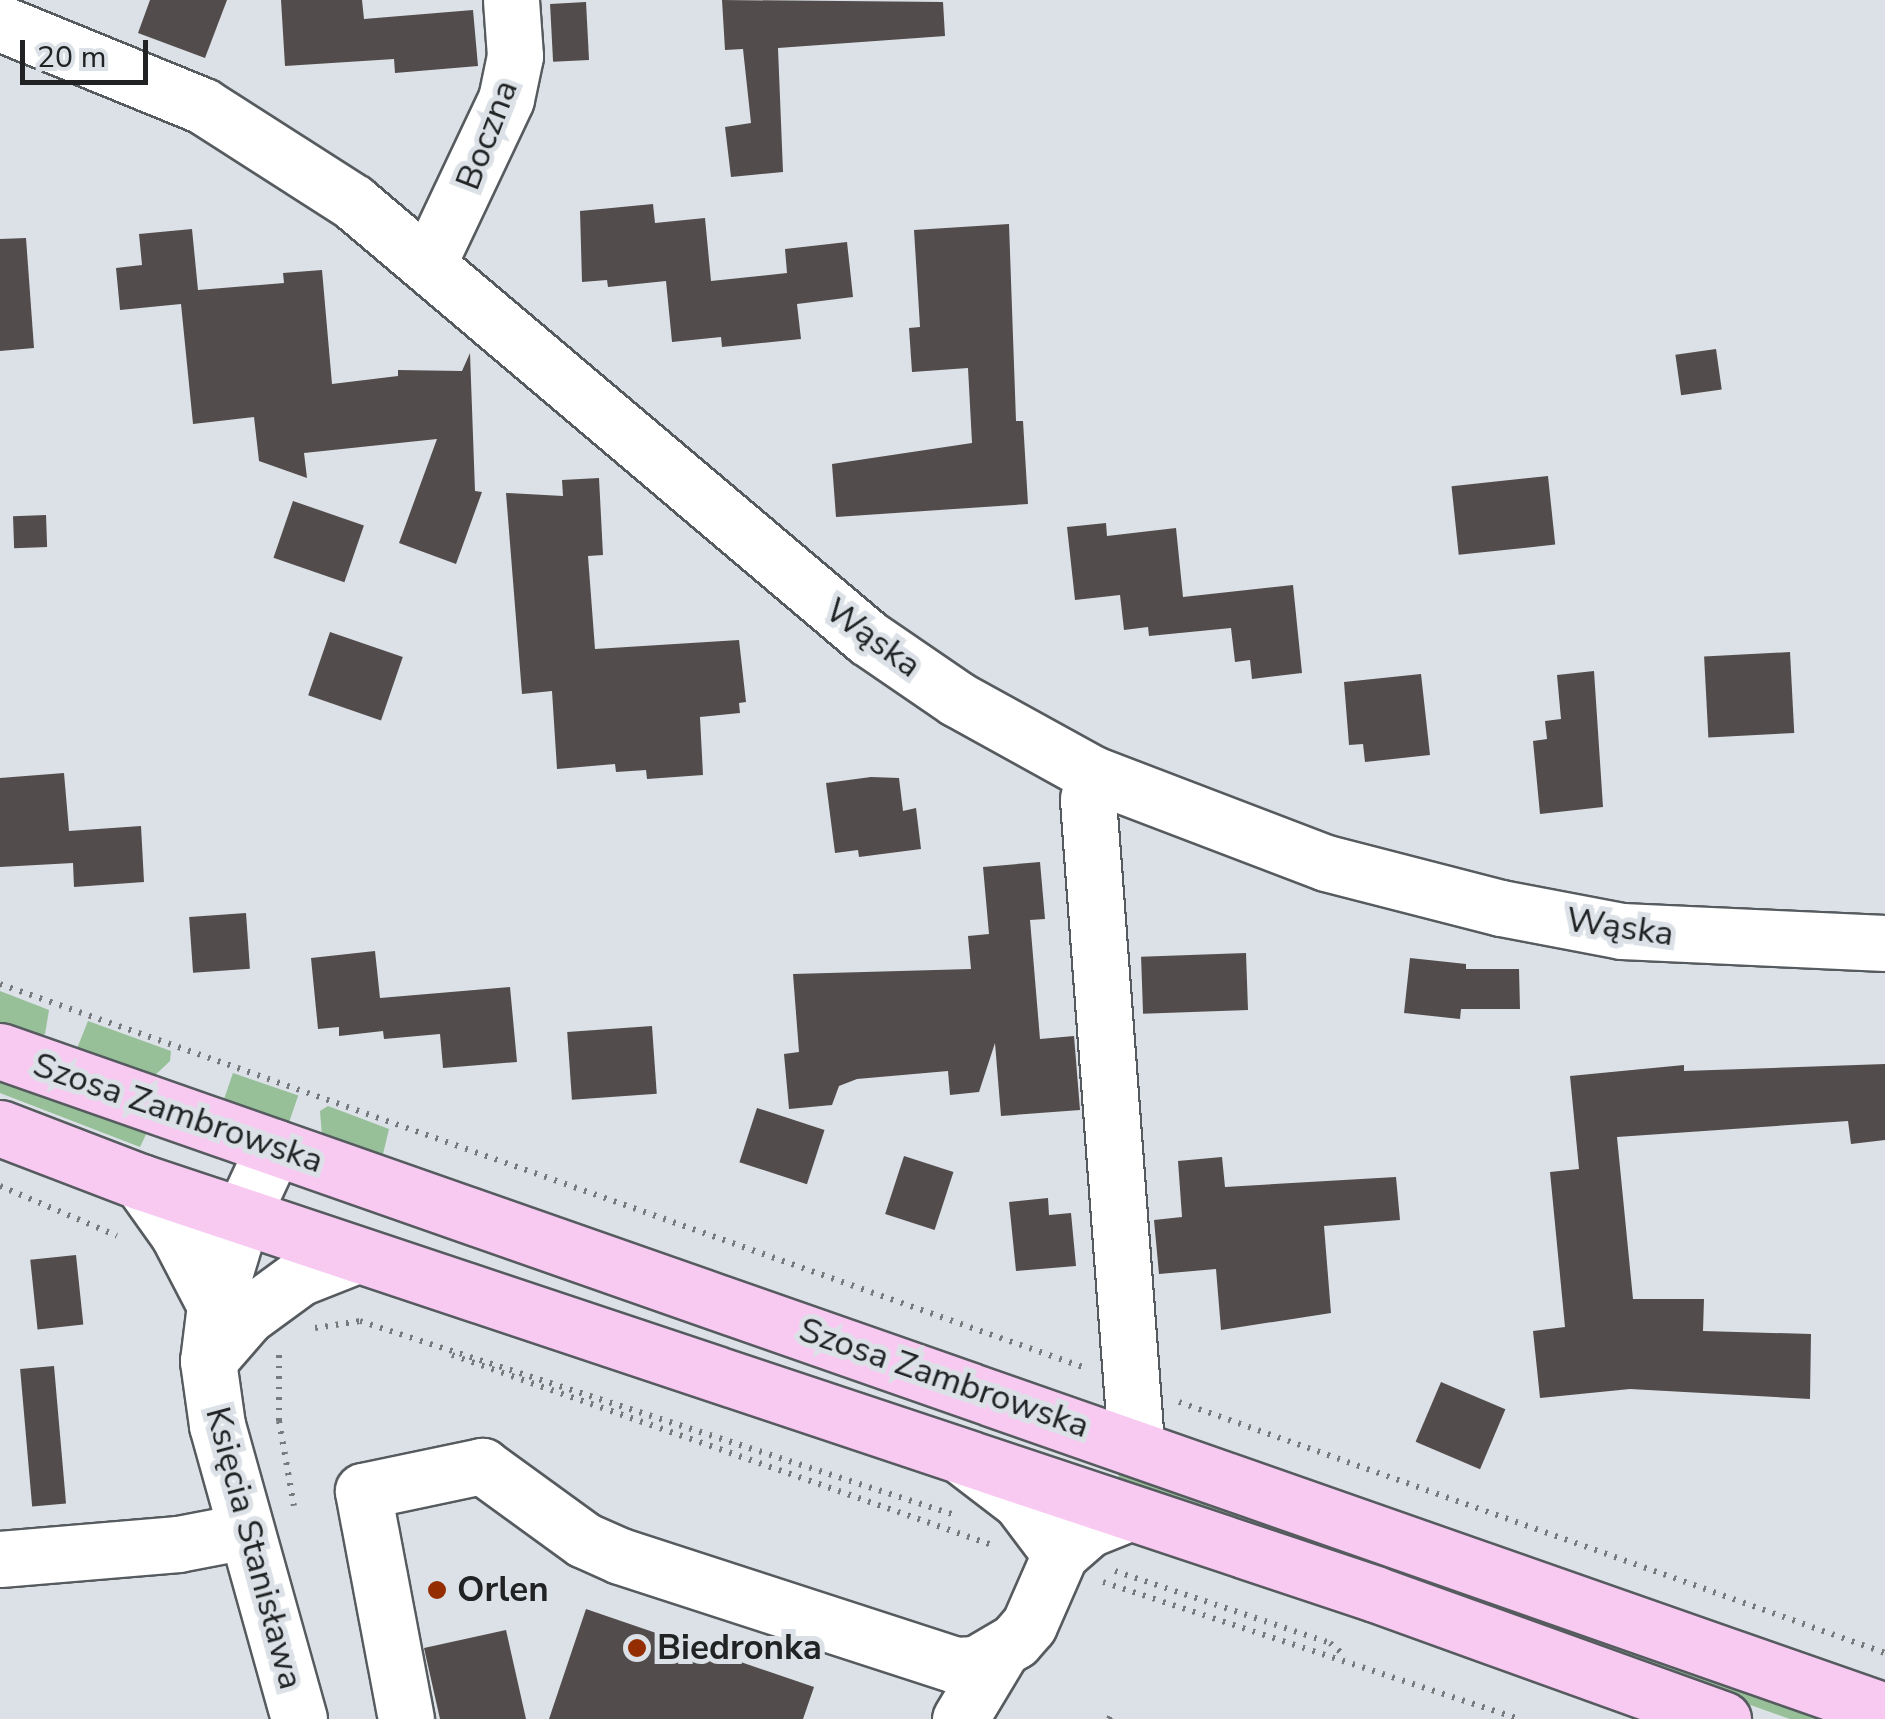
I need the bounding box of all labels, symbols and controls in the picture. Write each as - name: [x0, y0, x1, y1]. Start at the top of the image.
- scale bar: [25, 20, 152, 82]
- text: 20 m: [37, 37, 106, 78]
- street label: Boczna: [447, 74, 527, 196]
- street label: Wąska: [817, 589, 929, 687]
- street label: Wąska: [1564, 899, 1676, 955]
- street label: Szosa Zambrowska: [28, 1044, 328, 1182]
- street label: Szosa Zambrowska: [794, 1309, 1094, 1447]
- street label: Księcia Stanisława: [196, 1402, 312, 1694]
- place label: Orlen: [457, 1569, 549, 1611]
- marker: Orlen: [426, 1579, 448, 1601]
- place label: Biedronka: [657, 1627, 822, 1669]
- marker: Biedronka: [626, 1637, 648, 1659]

